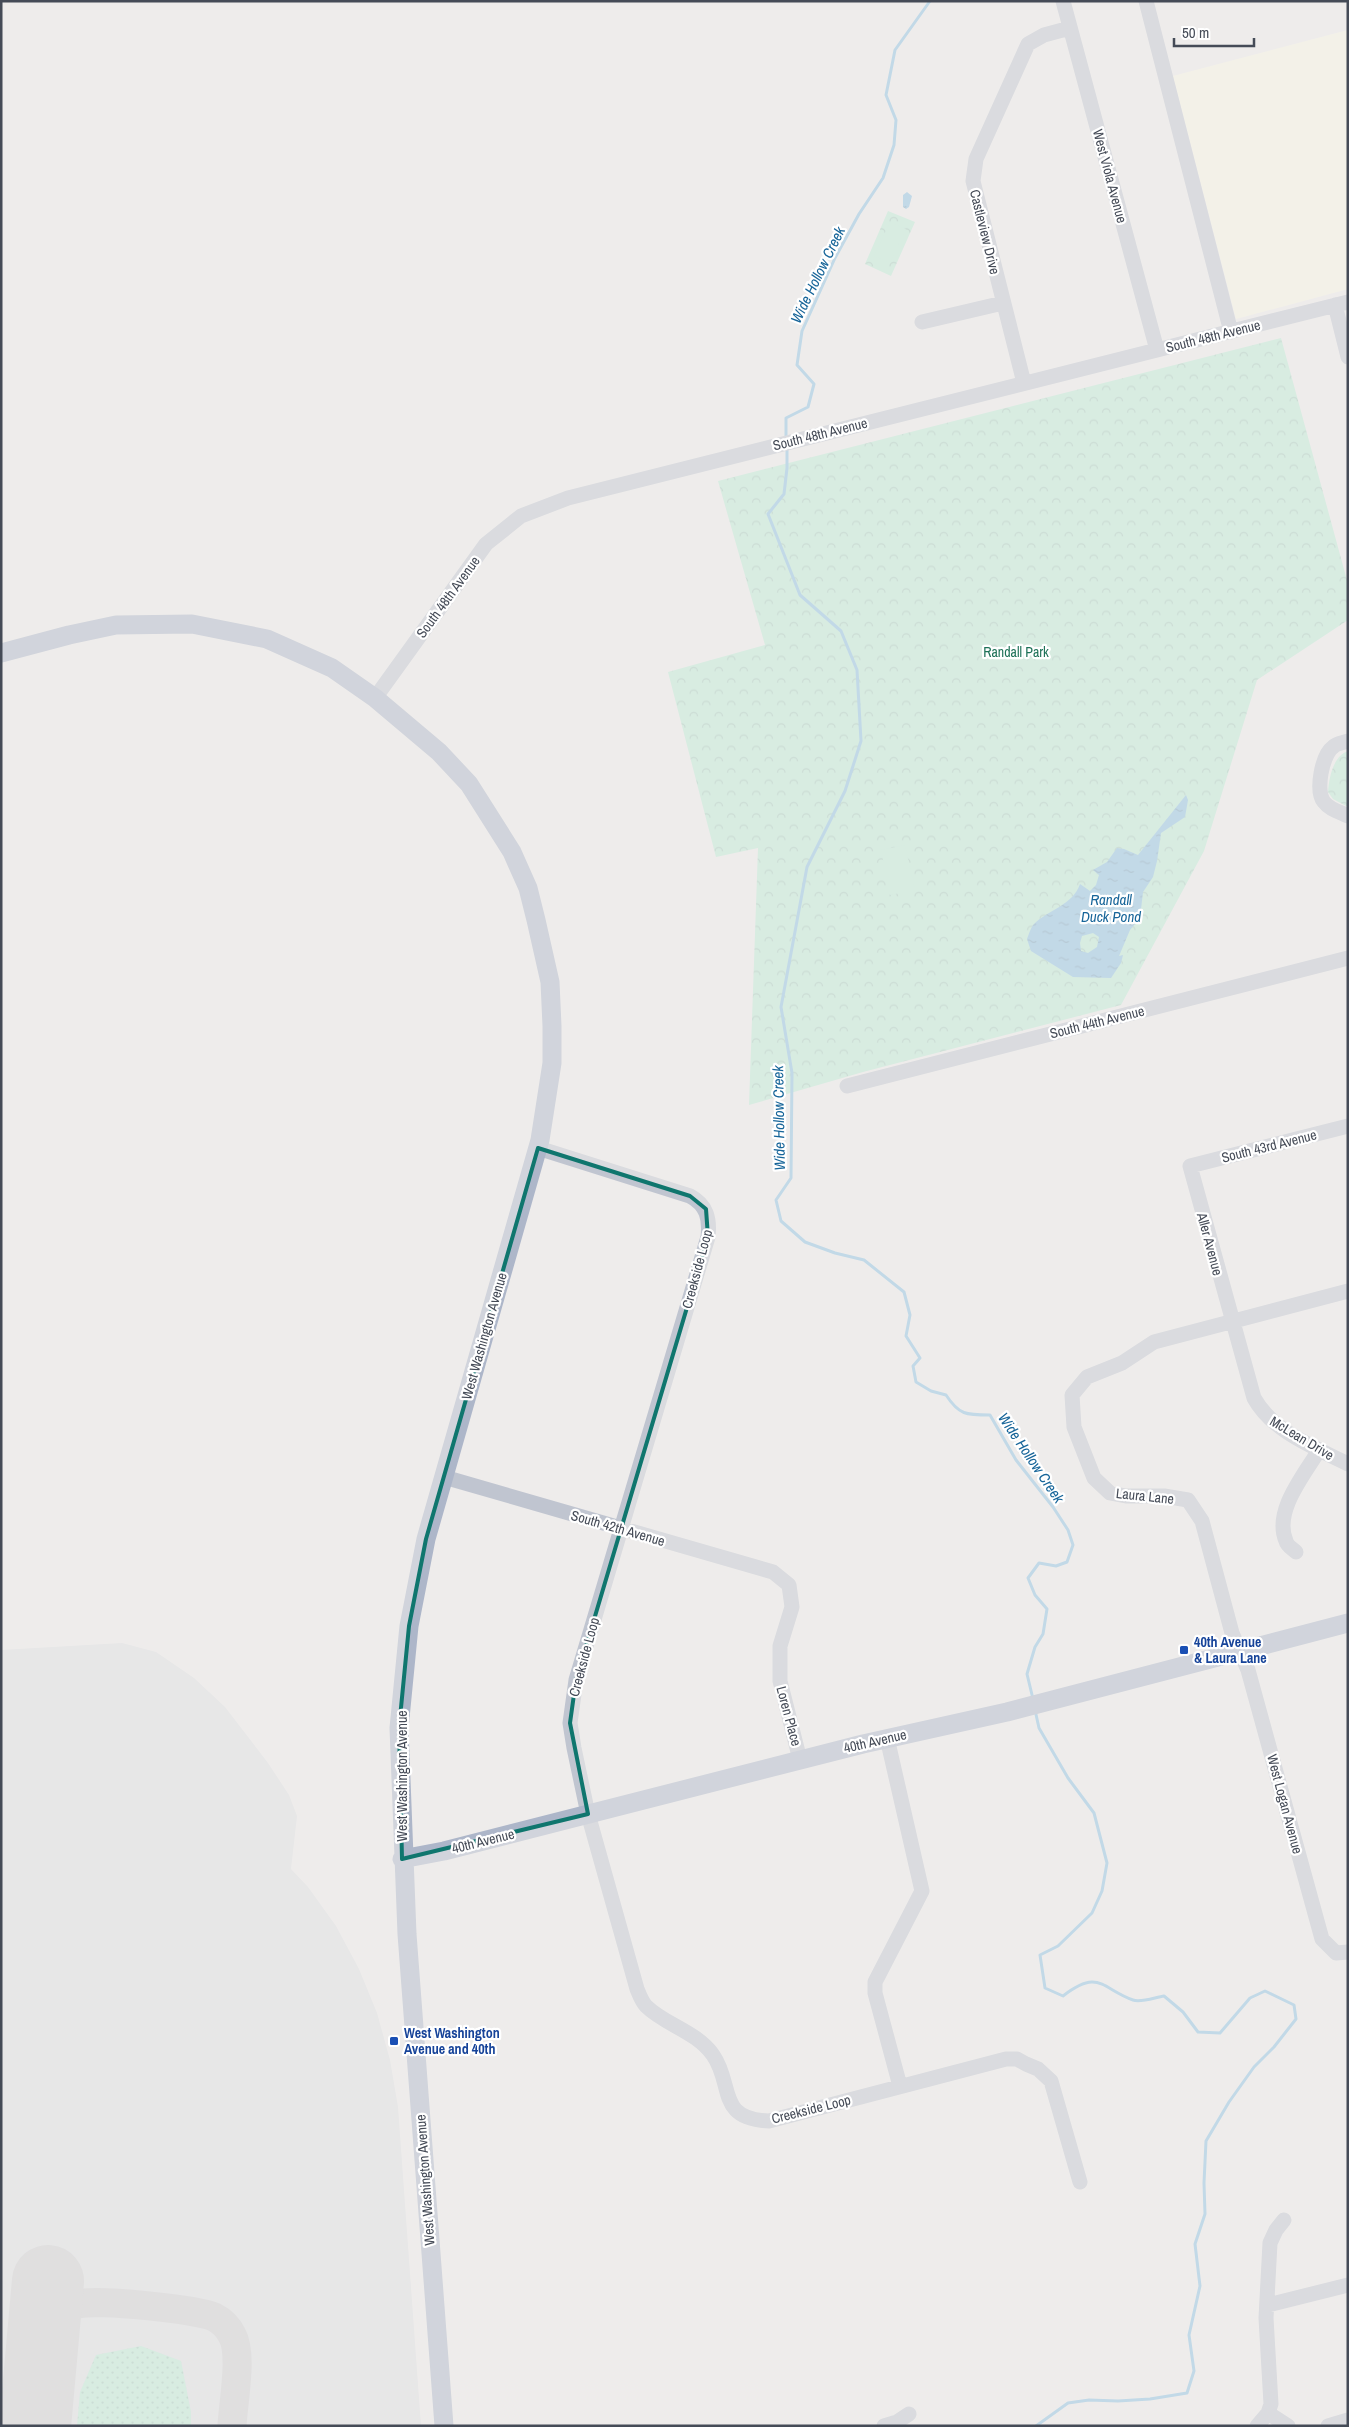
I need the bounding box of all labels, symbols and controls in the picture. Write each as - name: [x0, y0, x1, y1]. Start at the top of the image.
- scale bar: [1174, 15, 1254, 47]
- text: 50 m: [1182, 22, 1209, 43]
- street label: West Viola Avenue: [1089, 127, 1131, 225]
- street label: Castleview Drive: [966, 188, 1004, 276]
- water label: Wide Hollow Creek: [785, 222, 850, 327]
- street label: South 48th Avenue: [1164, 316, 1262, 356]
- street label: South 48th Avenue: [771, 414, 869, 454]
- street label: South 48th Avenue: [412, 553, 484, 641]
- park label: Randall Park: [983, 643, 1049, 661]
- water label: Randall Duck Pond: [1081, 889, 1141, 927]
- street label: South 44th Avenue: [1048, 1002, 1146, 1042]
- water label: Wide Hollow Creek: [767, 1064, 790, 1171]
- street label: South 43rd Avenue: [1220, 1125, 1318, 1167]
- street label: Aller Avenue: [1193, 1210, 1227, 1277]
- street label: Creekside Loop: [678, 1228, 716, 1310]
- street label: West Washington Avenue: [457, 1270, 511, 1402]
- water label: Wide Hollow Creek: [993, 1408, 1070, 1508]
- street label: McLean Drive: [1267, 1412, 1337, 1464]
- street label: Laura Lane: [1115, 1484, 1175, 1508]
- street label: South 42th Avenue: [569, 1506, 667, 1550]
- street label: Creekside Loop: [565, 1616, 603, 1698]
- place label: 40th Avenue & Laura Lane: [1194, 1633, 1267, 1667]
- marker: 40th Avenue & Laura Lane: [1178, 1644, 1190, 1656]
- street label: Loren Place: [772, 1684, 806, 1748]
- street label: West Washington Avenue: [393, 1710, 411, 1842]
- street label: 40th Avenue: [842, 1725, 908, 1757]
- street label: West Logan Avenue: [1263, 1752, 1307, 1856]
- street label: 40th Avenue: [450, 1825, 516, 1857]
- place label: West Washington Avenue and 40th: [404, 2024, 500, 2058]
- marker: West Washington Avenue and 40th: [388, 2035, 400, 2047]
- street label: Creekside Loop: [770, 2090, 852, 2128]
- street label: West Washington Avenue: [411, 2114, 439, 2246]

